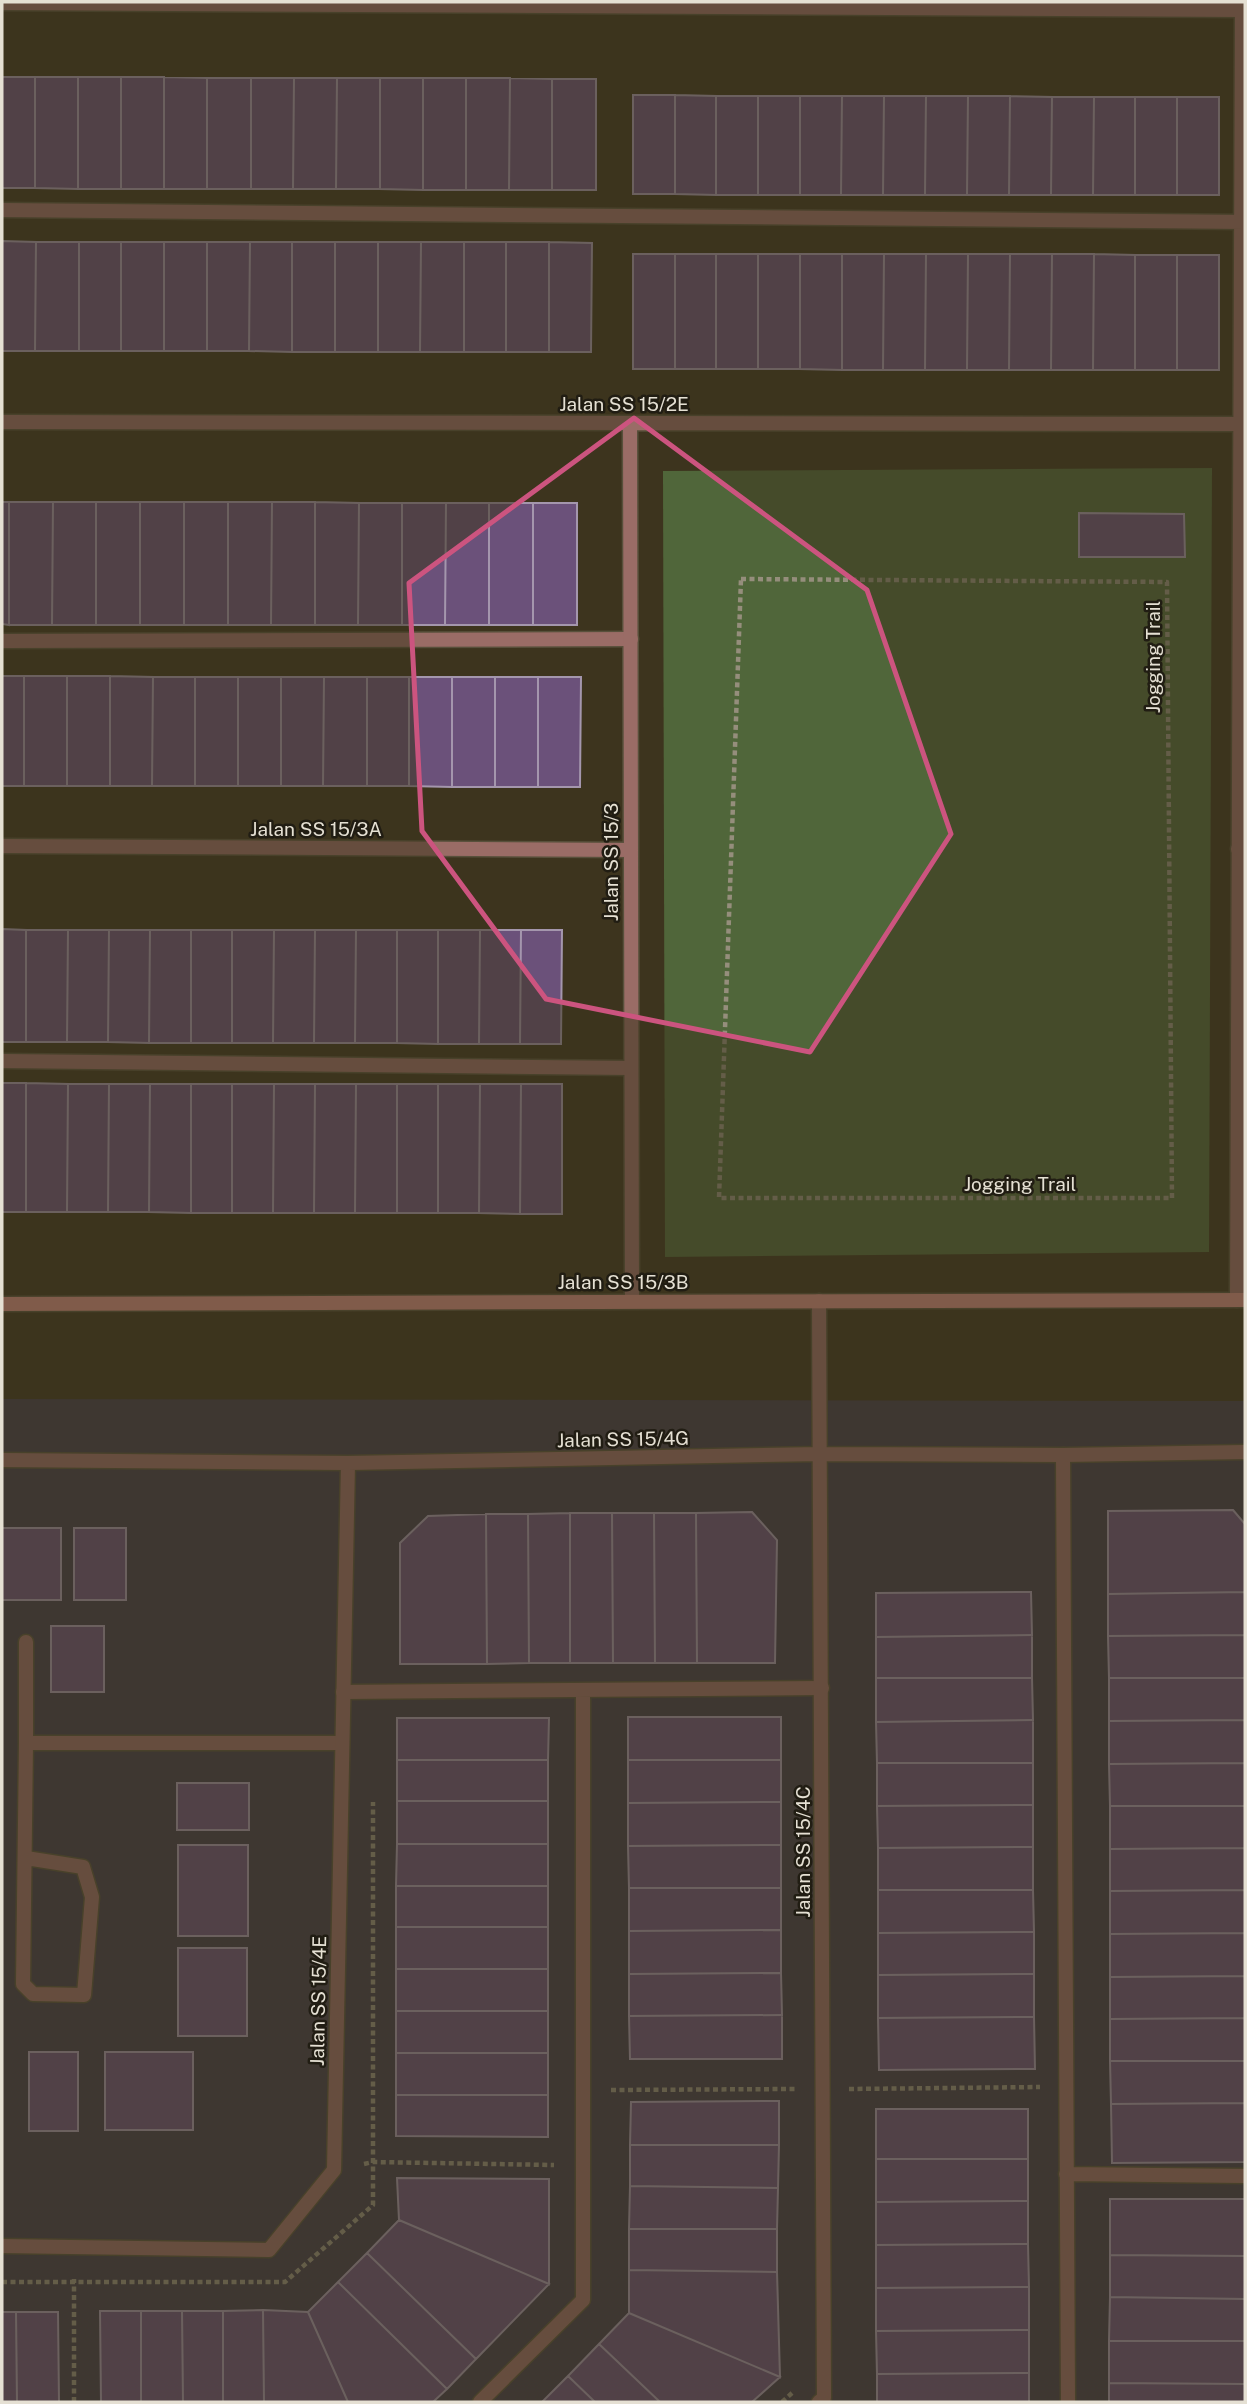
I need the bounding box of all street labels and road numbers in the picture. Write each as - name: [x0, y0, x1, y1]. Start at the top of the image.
- street label: Jalan SS 15/2E: [559, 393, 689, 415]
- street label: Jogging Trail: [1142, 601, 1164, 713]
- street label: Jalan SS 15/3: [600, 803, 622, 921]
- street label: Jalan SS 15/3A: [250, 818, 382, 840]
- street label: Jogging Trail: [964, 1173, 1076, 1195]
- street label: Jalan SS 15/3B: [557, 1271, 689, 1293]
- street label: Jalan SS 15/4G: [557, 1427, 689, 1451]
- street label: Jalan SS 15/4C: [792, 1786, 814, 1918]
- street label: Jalan SS 15/4E: [306, 1936, 330, 2066]

